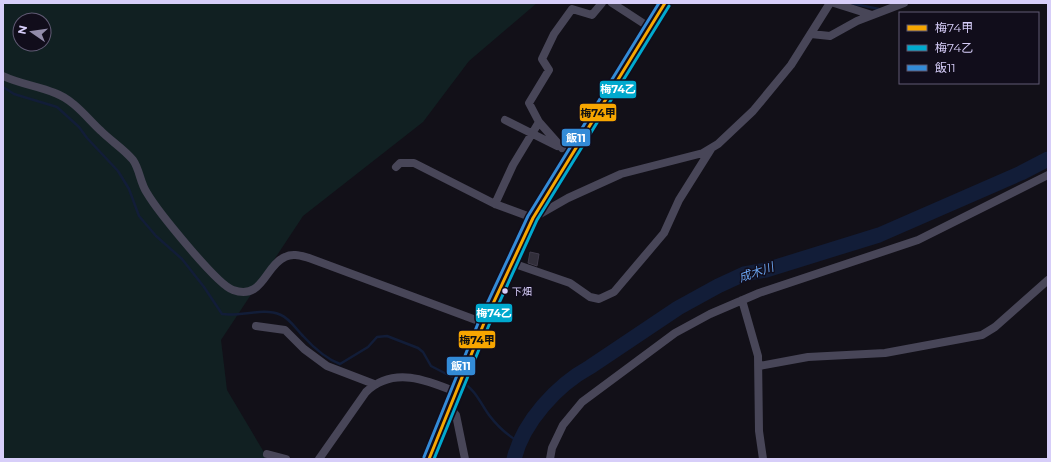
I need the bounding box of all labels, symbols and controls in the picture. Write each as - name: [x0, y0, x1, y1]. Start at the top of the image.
- north arrow: [12, 12, 52, 52]
- legend: [899, 12, 1039, 84]
- text: 梅74甲: [935, 20, 973, 35]
- text: N: [14, 24, 30, 36]
- text: 梅74乙: [935, 40, 973, 55]
- text: 飯11: [935, 60, 956, 75]
- line badge: 梅74乙: [599, 80, 637, 99]
- text: 梅74乙: [600, 82, 636, 96]
- line badge: 梅74甲: [579, 103, 617, 122]
- text: 梅74甲: [580, 106, 616, 120]
- line badge: 飯11: [561, 128, 591, 147]
- text: 飯11: [565, 131, 586, 145]
- water label: 成木川: [737, 258, 777, 285]
- place label: 下畑: [512, 285, 532, 298]
- marker: 下畑: [500, 286, 510, 296]
- line badge: 梅74乙: [475, 303, 513, 323]
- text: 梅74乙: [476, 306, 512, 320]
- line badge: 梅74甲: [458, 330, 496, 349]
- text: 梅74甲: [459, 333, 495, 347]
- line badge: 飯11: [446, 356, 476, 376]
- text: 飯11: [450, 359, 471, 373]

